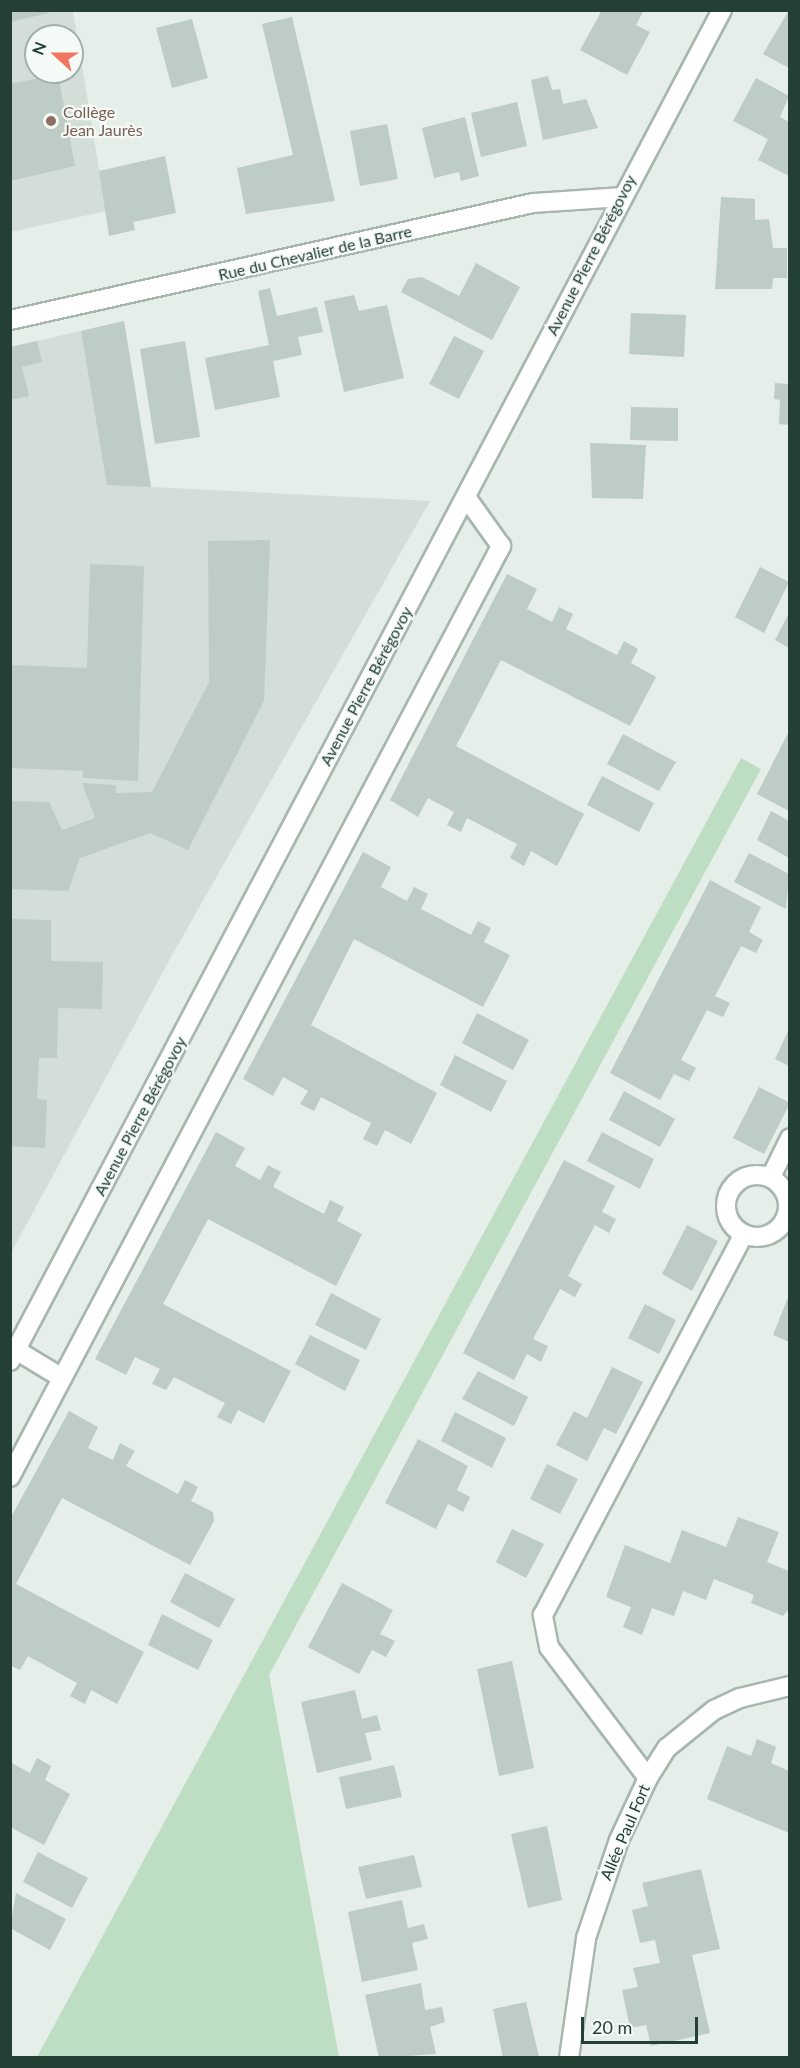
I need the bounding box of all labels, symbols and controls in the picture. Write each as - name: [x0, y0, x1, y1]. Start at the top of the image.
- north arrow: [24, 24, 84, 84]
- text: N: [28, 39, 50, 57]
- place label: Collège Jean Jaurès: [63, 102, 143, 140]
- marker: Collège Jean Jaurès: [44, 114, 58, 128]
- street label: Avenue Pierre Bérégovoy: [542, 172, 640, 338]
- street label: Rue du Chevalier de la Barre: [216, 221, 414, 285]
- street label: Avenue Pierre Bérégovoy: [316, 603, 416, 769]
- street label: Avenue Pierre Bérégovoy: [90, 1033, 190, 1199]
- street label: Allée Paul Fort: [596, 1781, 654, 1883]
- scale bar: [584, 2005, 701, 2043]
- text: 20 m: [592, 2016, 632, 2038]

